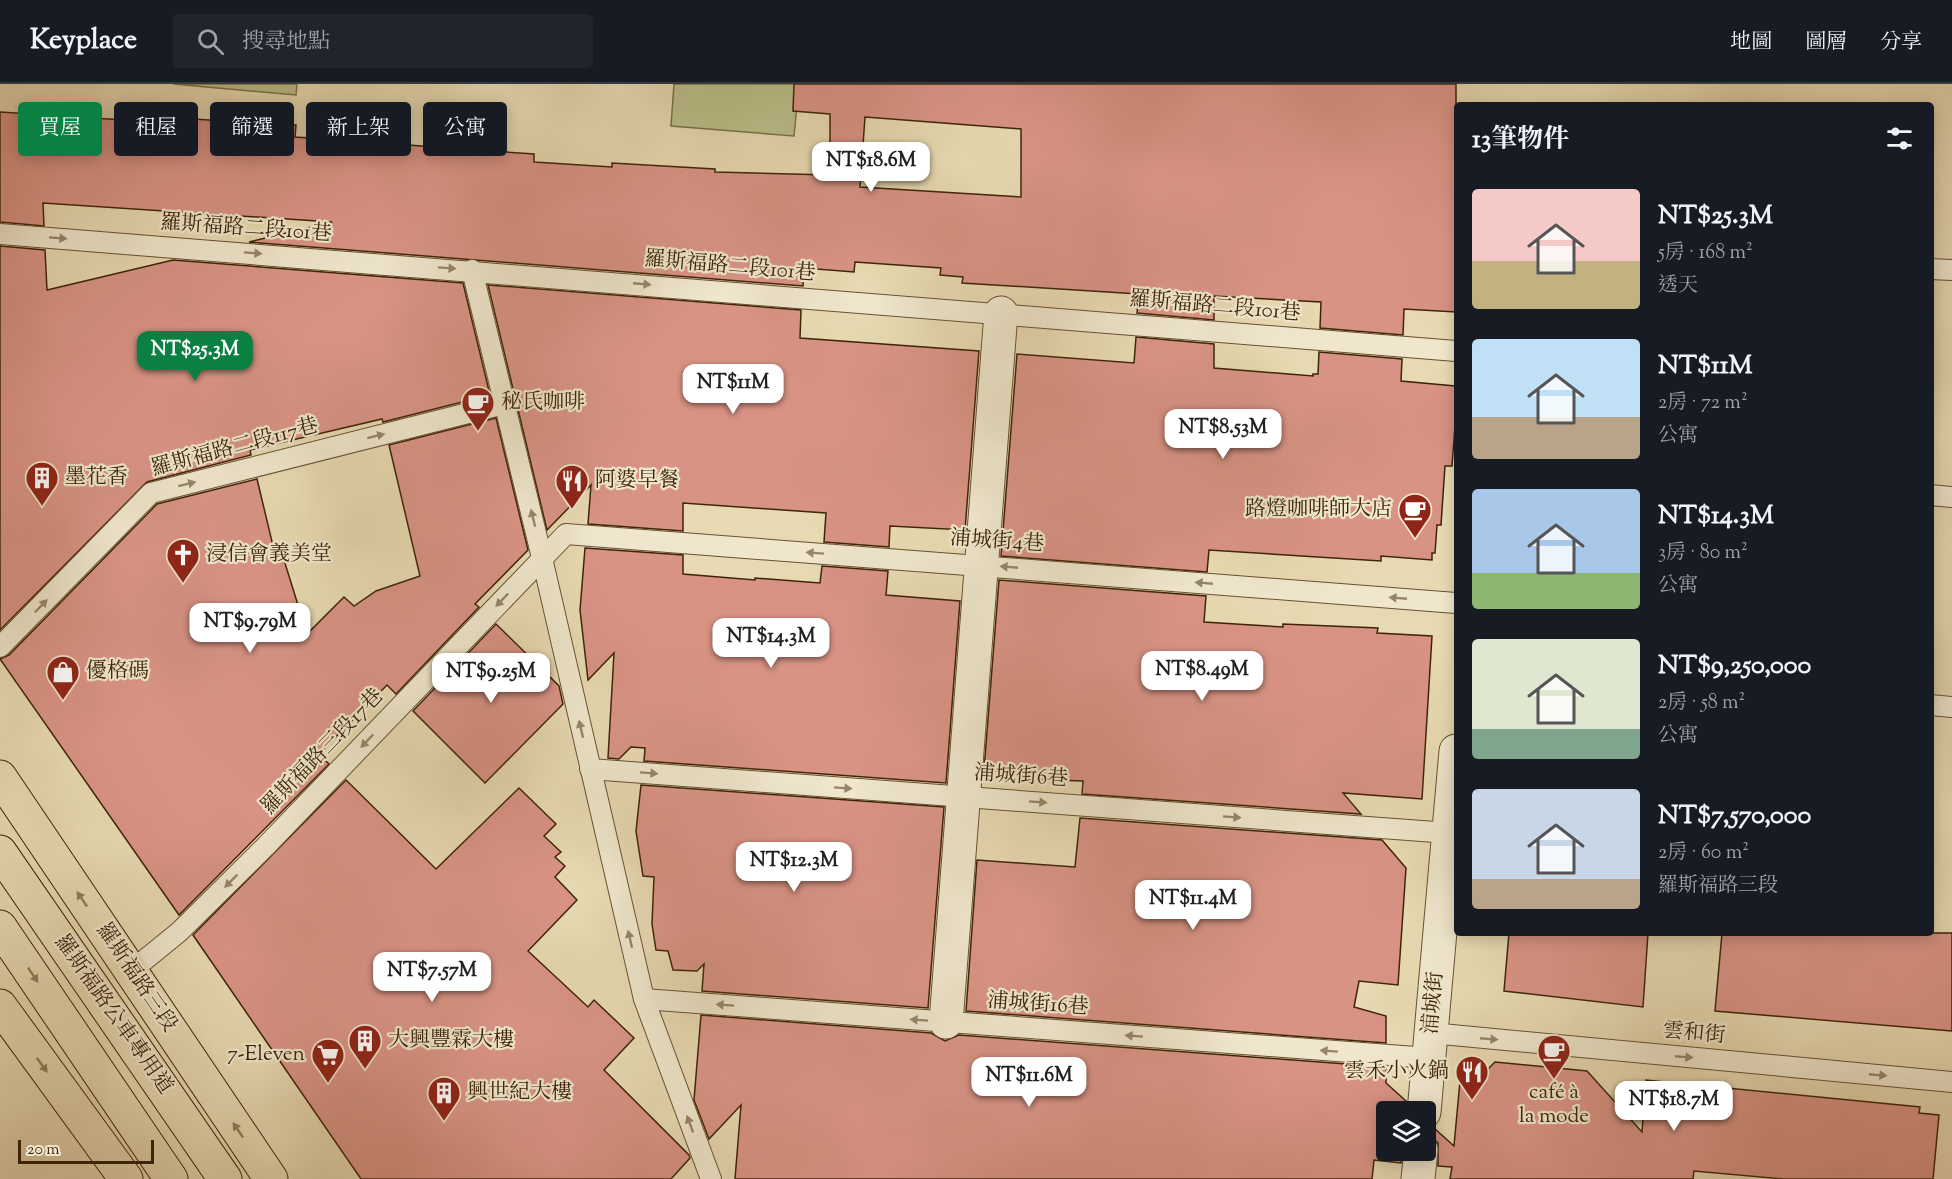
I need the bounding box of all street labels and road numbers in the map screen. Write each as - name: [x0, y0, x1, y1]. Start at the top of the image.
- street label: 羅斯福路二段101巷: [159, 208, 333, 250]
- street label: 羅斯福路二段101巷: [643, 245, 817, 289]
- street label: 羅斯福路二段101巷: [1128, 285, 1302, 329]
- street label: 羅斯福路二段117巷: [148, 411, 322, 485]
- street label: 浦城街4巷: [949, 524, 1045, 560]
- street label: 羅斯福路三段17巷: [255, 682, 391, 822]
- street label: 浦城街6巷: [973, 759, 1069, 795]
- street label: 羅斯福路三段: [88, 917, 184, 1039]
- street label: 羅斯福路公車專用道: [47, 929, 179, 1101]
- street label: 浦城街: [1416, 970, 1452, 1036]
- street label: 浦城街16巷: [986, 986, 1090, 1024]
- street label: 雲和街: [1661, 1016, 1727, 1052]

